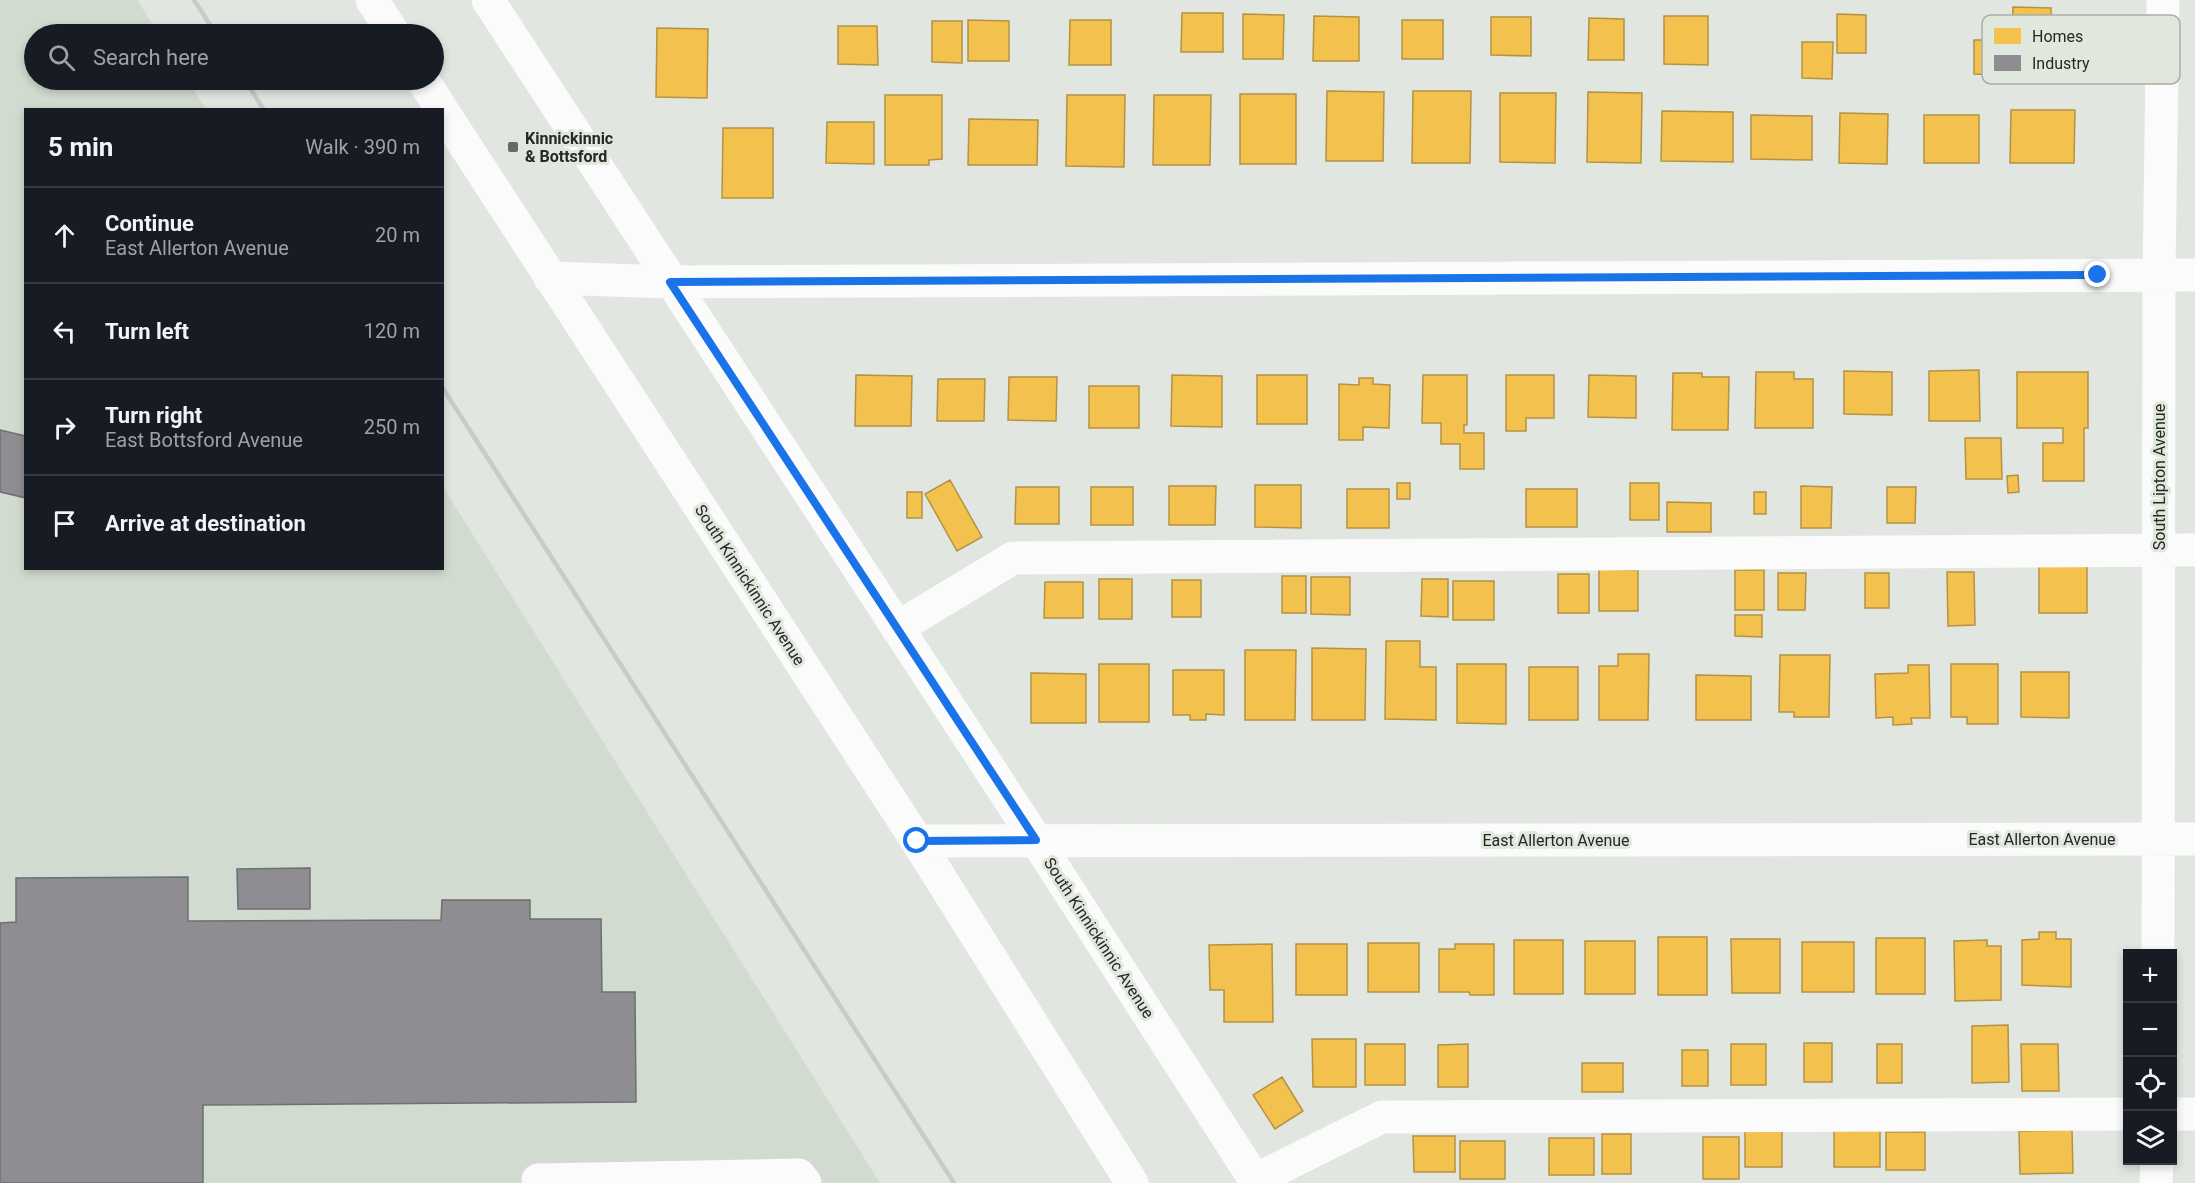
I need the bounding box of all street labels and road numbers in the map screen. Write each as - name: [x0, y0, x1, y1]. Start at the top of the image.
- street label: South Lipton Avenue: [2150, 404, 2169, 550]
- street label: South Kinnickinnic Avenue: [691, 501, 809, 669]
- street label: East Allerton Avenue: [1968, 830, 2116, 849]
- street label: East Allerton Avenue: [1482, 831, 1630, 850]
- street label: South Kinnickinnic Avenue: [1040, 854, 1158, 1022]

